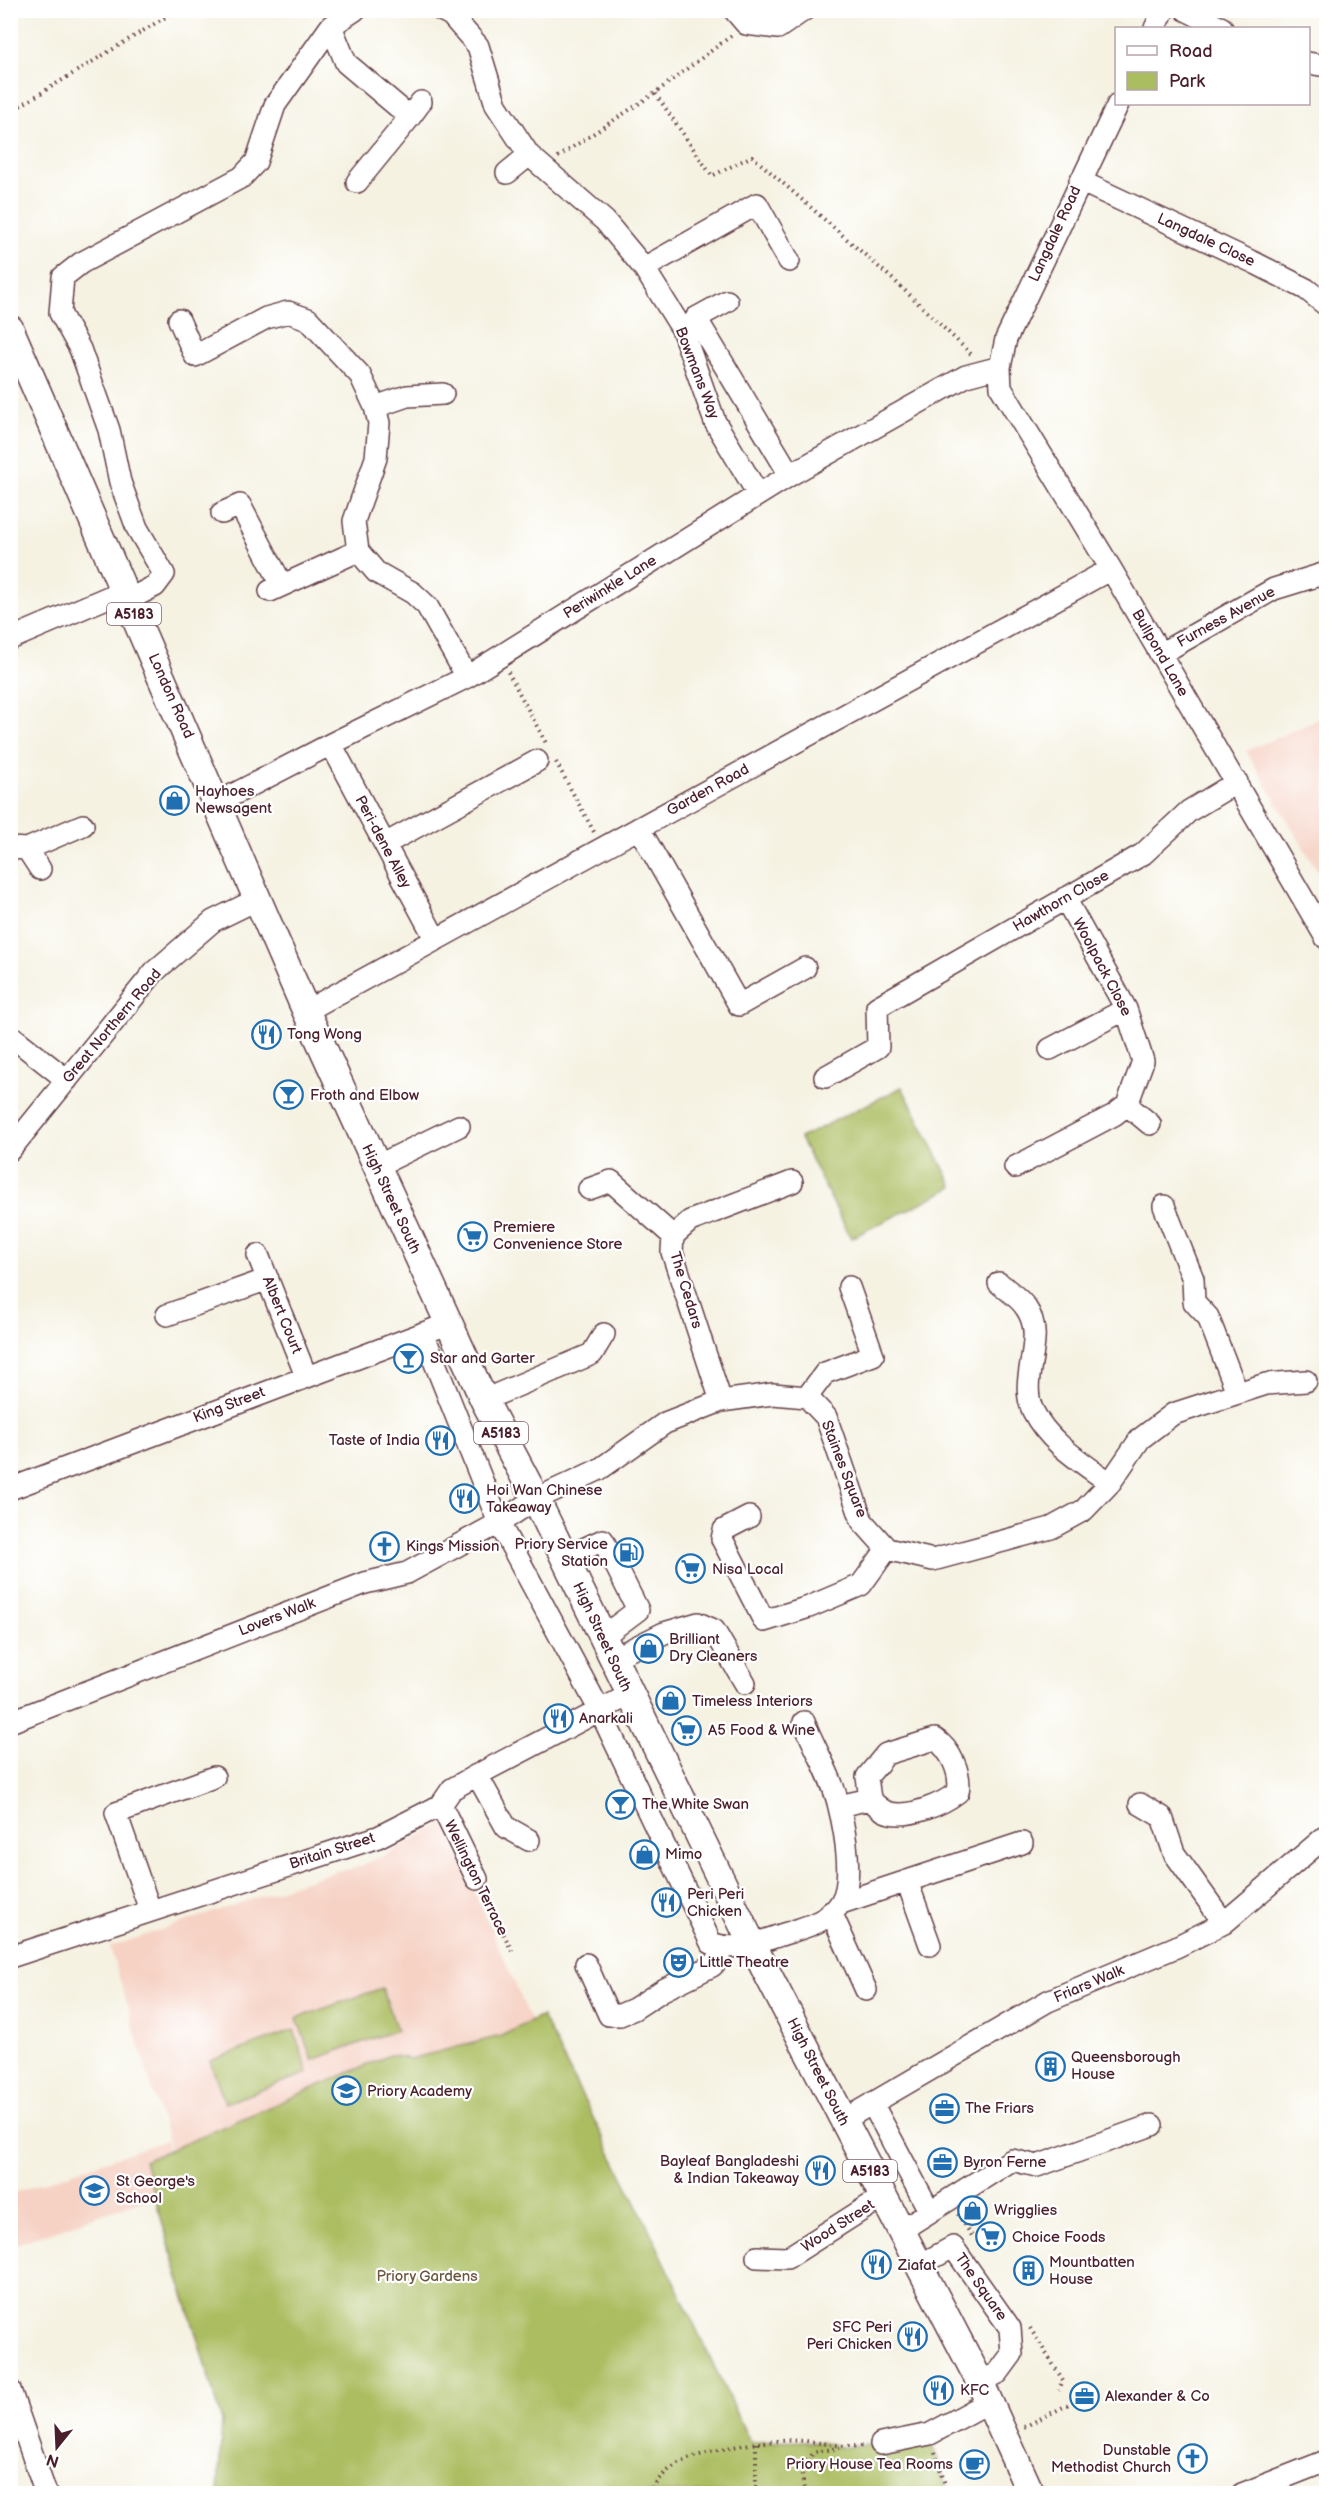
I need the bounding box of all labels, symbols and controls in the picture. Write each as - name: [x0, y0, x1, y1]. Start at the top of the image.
- legend: [1115, 27, 1310, 105]
- text: Road: [1169, 41, 1213, 62]
- text: Park: [1169, 71, 1205, 92]
- street label: Langdale Road: [1025, 183, 1085, 285]
- street label: Langdale Close: [1154, 209, 1258, 271]
- street label: Bowmans Way: [671, 324, 723, 422]
- street label: Periwinkle Lane: [560, 551, 660, 623]
- street label: Furness Avenue: [1174, 582, 1278, 652]
- road number: A5183: [107, 603, 161, 625]
- street label: Bullpond Lane: [1127, 606, 1193, 700]
- street label: London Road: [144, 651, 198, 741]
- street label: Garden Road: [664, 760, 752, 820]
- place label: Hayhoes Newsagent: [195, 782, 272, 818]
- shop icon: Hayhoes Newsagent: [158, 784, 190, 816]
- street label: Peri-dene Alley: [351, 792, 416, 892]
- street label: Hawthorn Close: [1010, 866, 1112, 936]
- street label: Woolpack Close: [1068, 915, 1136, 1019]
- street label: Great Northern Road: [59, 965, 165, 1087]
- restaurant icon: Tong Wong: [250, 1018, 282, 1050]
- place label: Tong Wong: [287, 1025, 362, 1044]
- bar icon: Froth and Elbow: [273, 1079, 305, 1111]
- place label: Froth and Elbow: [310, 1086, 419, 1105]
- street label: High Street South: [357, 1141, 425, 1257]
- place label: Premiere Convenience Store: [493, 1218, 622, 1254]
- supermarket icon: Premiere Convenience Store: [456, 1220, 488, 1252]
- street label: The Cedars: [665, 1249, 707, 1331]
- street label: Albert Court: [258, 1274, 306, 1357]
- bar icon: Star and Garter: [393, 1342, 425, 1374]
- place label: Star and Garter: [430, 1349, 535, 1368]
- street label: King Street: [190, 1383, 268, 1427]
- street label: Staines Square: [817, 1418, 871, 1520]
- road number: A5183: [474, 1422, 528, 1444]
- restaurant icon: Taste of India: [425, 1424, 457, 1456]
- place label: Taste of India: [329, 1431, 420, 1450]
- place label: Hoi Wan Chinese Takeaway: [486, 1481, 603, 1517]
- restaurant icon: Hoi Wan Chinese Takeaway: [449, 1483, 481, 1515]
- church icon: Kings Mission: [369, 1530, 401, 1562]
- place label: Priory Service Station: [514, 1535, 608, 1571]
- place label: Kings Mission: [406, 1537, 500, 1556]
- fuel station icon: Priory Service Station: [613, 1537, 645, 1569]
- supermarket icon: Nisa Local: [675, 1553, 707, 1585]
- place label: Nisa Local: [712, 1560, 783, 1579]
- street label: High Street South: [568, 1579, 636, 1695]
- street label: Lovers Walk: [236, 1593, 319, 1640]
- place label: Brilliant Dry Cleaners: [669, 1630, 758, 1666]
- shop icon: Brilliant Dry Cleaners: [632, 1632, 664, 1664]
- shop icon: Timeless Interiors: [655, 1685, 687, 1717]
- place label: Timeless Interiors: [692, 1692, 813, 1711]
- restaurant icon: Anarkali: [542, 1702, 574, 1734]
- place label: Anarkali: [579, 1709, 633, 1728]
- supermarket icon: A5 Food & Wine: [671, 1714, 703, 1746]
- place label: A5 Food & Wine: [708, 1721, 815, 1740]
- bar icon: The White Swan: [605, 1788, 637, 1820]
- place label: The White Swan: [642, 1795, 749, 1814]
- street label: Wellington Terrace: [440, 1817, 512, 1939]
- street label: Britain Street: [287, 1828, 378, 1874]
- shop icon: Mimo: [628, 1838, 660, 1870]
- place label: Mimo: [665, 1845, 702, 1864]
- place label: Peri Peri Chicken: [687, 1885, 744, 1921]
- restaurant icon: Peri Peri Chicken: [650, 1887, 682, 1919]
- theatre icon: Little Theatre: [662, 1946, 694, 1978]
- place label: Little Theatre: [699, 1953, 789, 1972]
- street label: Friars Walk: [1051, 1960, 1128, 2007]
- street label: High Street South: [783, 2015, 853, 2129]
- place label: Queensborough House: [1071, 2048, 1180, 2084]
- building icon: Queensborough House: [1034, 2050, 1066, 2082]
- school or university icon: Priory Academy: [330, 2075, 362, 2107]
- place label: Priory Academy: [367, 2082, 472, 2101]
- office icon: The Friars: [928, 2092, 960, 2124]
- place label: The Friars: [965, 2099, 1035, 2118]
- office icon: Byron Ferne: [926, 2146, 958, 2178]
- place label: Bayleaf Bangladeshi & Indian Takeaway: [660, 2152, 799, 2188]
- place label: Byron Ferne: [963, 2153, 1046, 2172]
- restaurant icon: Bayleaf Bangladeshi & Indian Takeaway: [804, 2154, 836, 2186]
- road number: A5183: [843, 2160, 897, 2182]
- place label: St George's School: [116, 2172, 195, 2208]
- school or university icon: St George's School: [79, 2174, 111, 2206]
- shop icon: Wrigglies: [957, 2194, 989, 2226]
- street label: Wood Street: [798, 2195, 878, 2257]
- place label: Wrigglies: [994, 2201, 1058, 2220]
- supermarket icon: Choice Foods: [975, 2221, 1007, 2253]
- place label: Choice Foods: [1012, 2228, 1106, 2247]
- restaurant icon: Ziafat: [861, 2249, 893, 2281]
- street label: The Square: [951, 2250, 1011, 2325]
- place label: Mountbatten House: [1049, 2253, 1135, 2289]
- building icon: Mountbatten House: [1012, 2255, 1044, 2287]
- place label: Ziafat: [897, 2256, 937, 2275]
- park label: Priory Gardens: [376, 2267, 478, 2286]
- place label: SFC Peri Peri Chicken: [806, 2318, 892, 2354]
- restaurant icon: SFC Peri Peri Chicken: [897, 2320, 929, 2352]
- restaurant icon: KFC: [923, 2374, 955, 2406]
- office icon: Alexander & Co: [1068, 2380, 1100, 2412]
- place label: KFC: [960, 2381, 990, 2400]
- place label: Alexander & Co: [1105, 2387, 1210, 2406]
- north arrow: [27, 2417, 87, 2477]
- place label: Dunstable Methodist Church: [1051, 2441, 1171, 2477]
- church icon: Dunstable Methodist Church: [1176, 2443, 1208, 2475]
- cafe icon: Priory House Tea Rooms: [958, 2448, 990, 2480]
- text: N: [44, 2449, 61, 2471]
- place label: Priory House Tea Rooms: [786, 2455, 954, 2474]

